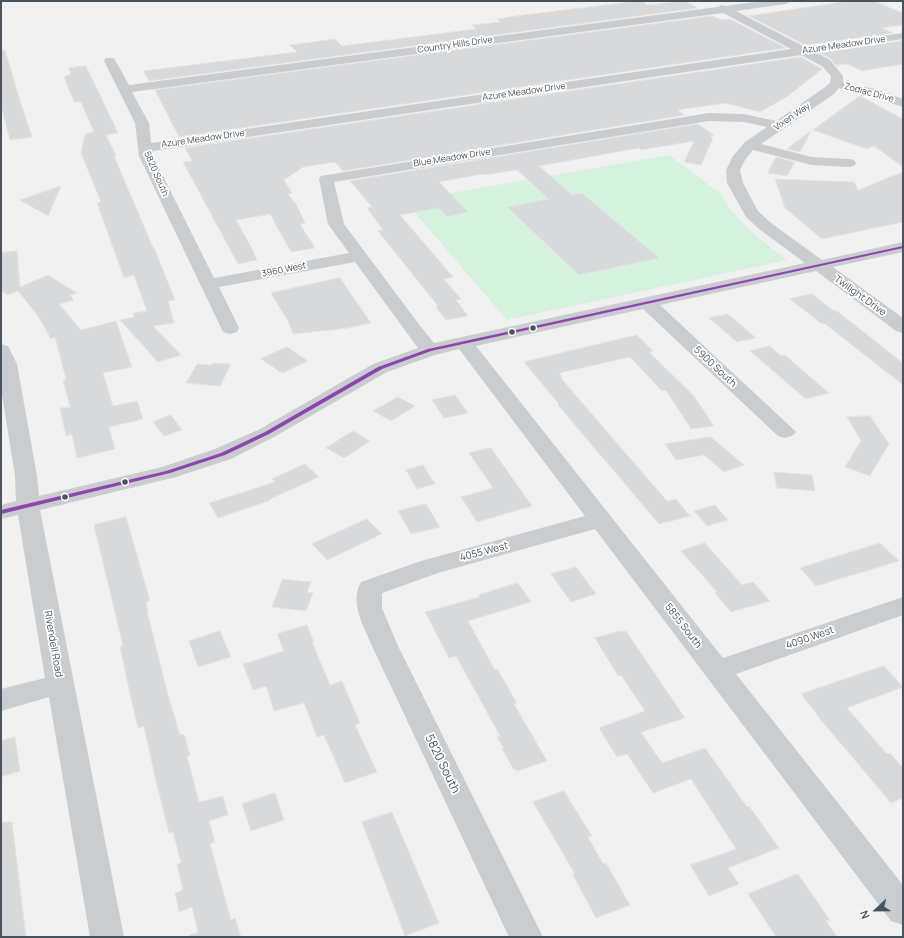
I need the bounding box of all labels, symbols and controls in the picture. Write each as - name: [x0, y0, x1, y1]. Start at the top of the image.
- street label: Country Hills Drive: [417, 34, 493, 56]
- street label: Azure Meadow Drive: [802, 34, 886, 56]
- street label: Azure Meadow Drive: [482, 81, 566, 103]
- street label: Zodiac Drive: [843, 81, 895, 105]
- street label: Vixen Way: [772, 101, 812, 133]
- street label: Azure Meadow Drive: [161, 128, 245, 150]
- street label: Blue Meadow Drive: [413, 147, 491, 169]
- street label: 5820 South: [141, 150, 171, 198]
- street label: 3960 West: [261, 260, 307, 280]
- street label: Twilight Drive: [832, 273, 888, 319]
- unlabelled marker: [528, 323, 538, 333]
- unlabelled marker: [507, 327, 517, 337]
- street label: 5900 South: [691, 344, 739, 390]
- unlabelled marker: [120, 477, 130, 487]
- unlabelled marker: [60, 492, 70, 502]
- street label: 4055 West: [459, 540, 509, 564]
- street label: 5855 South: [662, 601, 704, 651]
- street label: Rivendell Road: [41, 610, 65, 678]
- street label: 4090 West: [784, 624, 836, 652]
- street label: 5820 South: [421, 732, 463, 796]
- north arrow: [856, 890, 896, 930]
- text: N: [856, 908, 873, 921]

